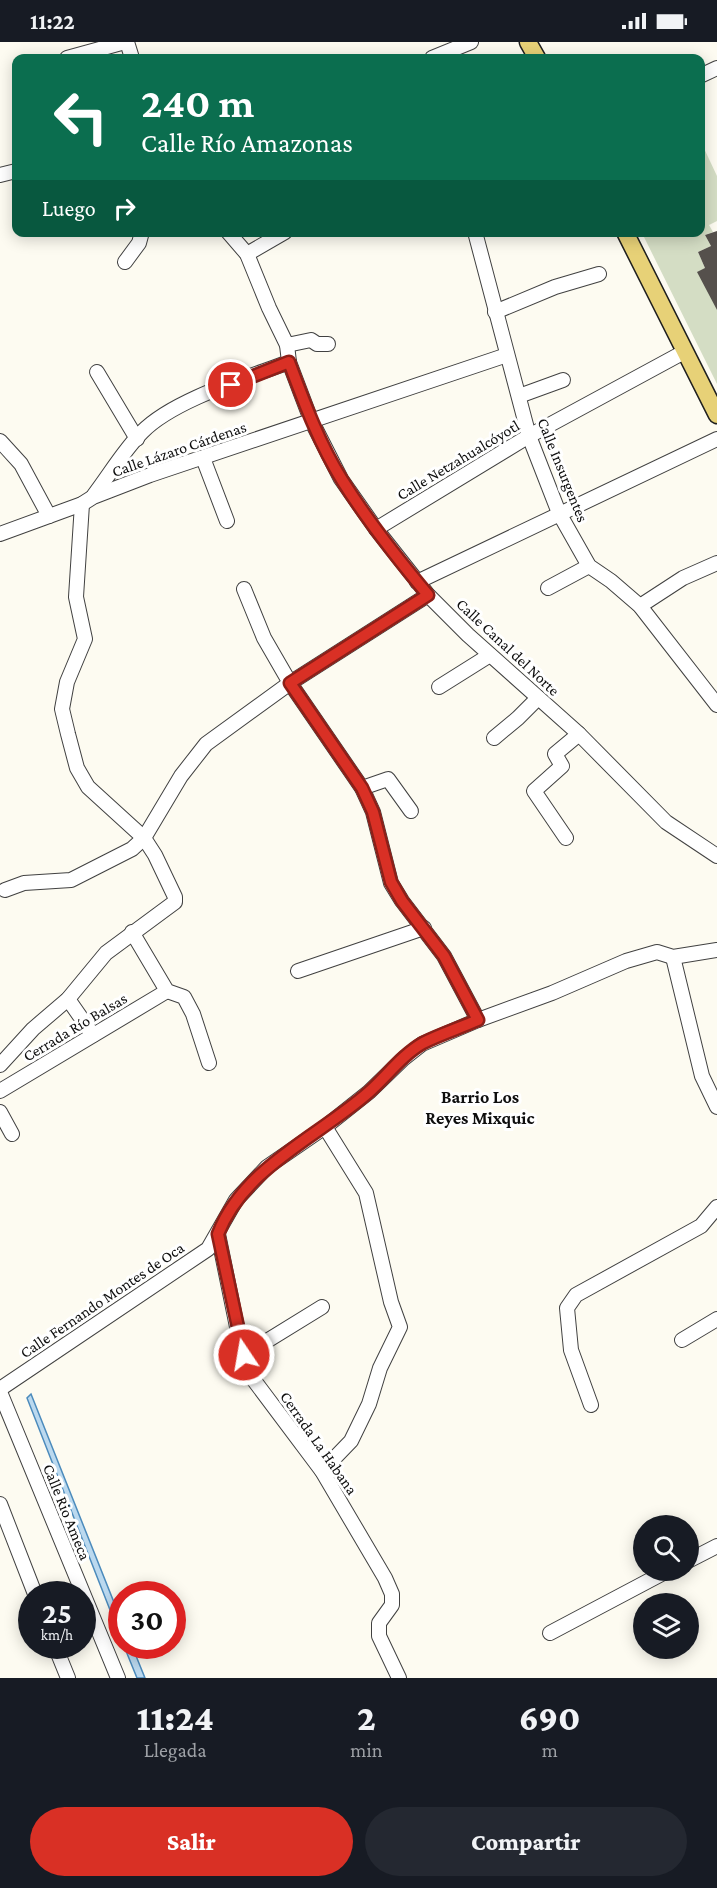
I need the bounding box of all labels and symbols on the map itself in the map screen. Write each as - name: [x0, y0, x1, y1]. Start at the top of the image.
- pin: [205, 359, 256, 410]
- street label: Calle Insurgentes: [533, 416, 592, 525]
- street label: Calle Netzahualcóyotl: [394, 417, 523, 504]
- street label: Calle Lázaro Cárdenas: [110, 418, 248, 480]
- street label: Calle Canal del Norte: [453, 595, 563, 699]
- street label: Cerrada Río Balsas: [20, 989, 130, 1065]
- district label: Barrio Los Reyes Mixquic: [425, 1087, 535, 1128]
- street label: Calle Fernando Montes de Oca: [17, 1238, 188, 1361]
- position arrow: [212, 1323, 276, 1387]
- street label: Cerrada La Habana: [277, 1388, 361, 1498]
- street label: Calle Rio Ameca: [40, 1461, 94, 1563]
- speed limit sign: 30: [108, 1581, 186, 1659]

